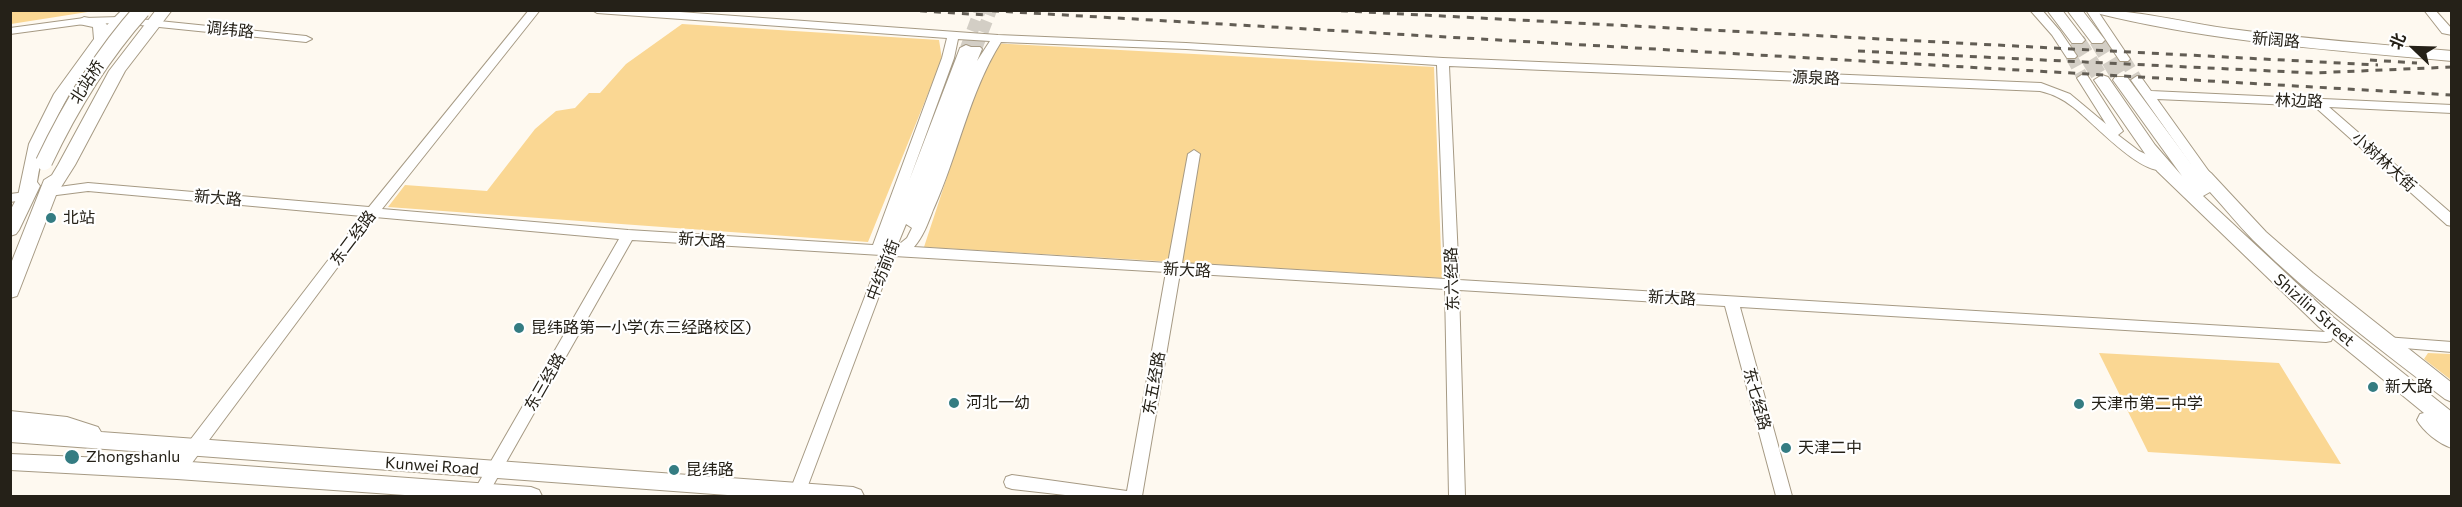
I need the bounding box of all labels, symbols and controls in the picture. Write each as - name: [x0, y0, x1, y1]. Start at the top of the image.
- street label: 调纬路: [205, 18, 255, 42]
- north arrow: [2384, 18, 2444, 78]
- street label: 新阔路: [2251, 28, 2301, 52]
- text: 北: [2385, 30, 2409, 52]
- street label: 北站桥: [66, 57, 108, 107]
- street label: 源泉路: [1792, 68, 1840, 88]
- street label: 林边路: [2275, 91, 2323, 111]
- street label: 小树林大街: [2348, 128, 2420, 196]
- street label: 新大路: [193, 186, 243, 210]
- street label: 东二经路: [326, 207, 380, 269]
- place label: 北站: [63, 208, 95, 228]
- marker: 北站: [44, 211, 58, 225]
- street label: 新大路: [677, 229, 727, 251]
- street label: 中纺前街: [863, 237, 903, 303]
- street label: 东六经路: [1441, 247, 1463, 311]
- street label: 新大路: [1163, 259, 1211, 281]
- street label: Shizilin Street: [2270, 270, 2358, 350]
- street label: 新大路: [1648, 287, 1696, 309]
- place label: 昆纬路第一小学(东三经路校区): [531, 318, 751, 338]
- marker: 昆纬路第一小学(东三经路校区): [512, 321, 526, 335]
- street label: 东三经路: [521, 349, 569, 415]
- street label: 东五经路: [1139, 350, 1169, 416]
- street label: 东七经路: [1739, 366, 1775, 432]
- place label: 新大路: [2385, 377, 2433, 397]
- marker: 新大路: [2366, 380, 2380, 394]
- place label: 河北一幼: [966, 393, 1030, 413]
- place label: 天津市第二中学: [2091, 394, 2203, 414]
- marker: 河北一幼: [947, 396, 961, 410]
- marker: 天津市第二中学: [2072, 397, 2086, 411]
- place label: 天津二中: [1798, 438, 1862, 458]
- marker: 天津二中: [1779, 441, 1793, 455]
- place label: Zhongshanlu: [86, 447, 180, 467]
- marker: Zhongshanlu: [63, 448, 81, 466]
- street label: Kunwei Road: [384, 453, 480, 479]
- place label: 昆纬路: [686, 460, 734, 480]
- marker: 昆纬路: [667, 463, 681, 477]

